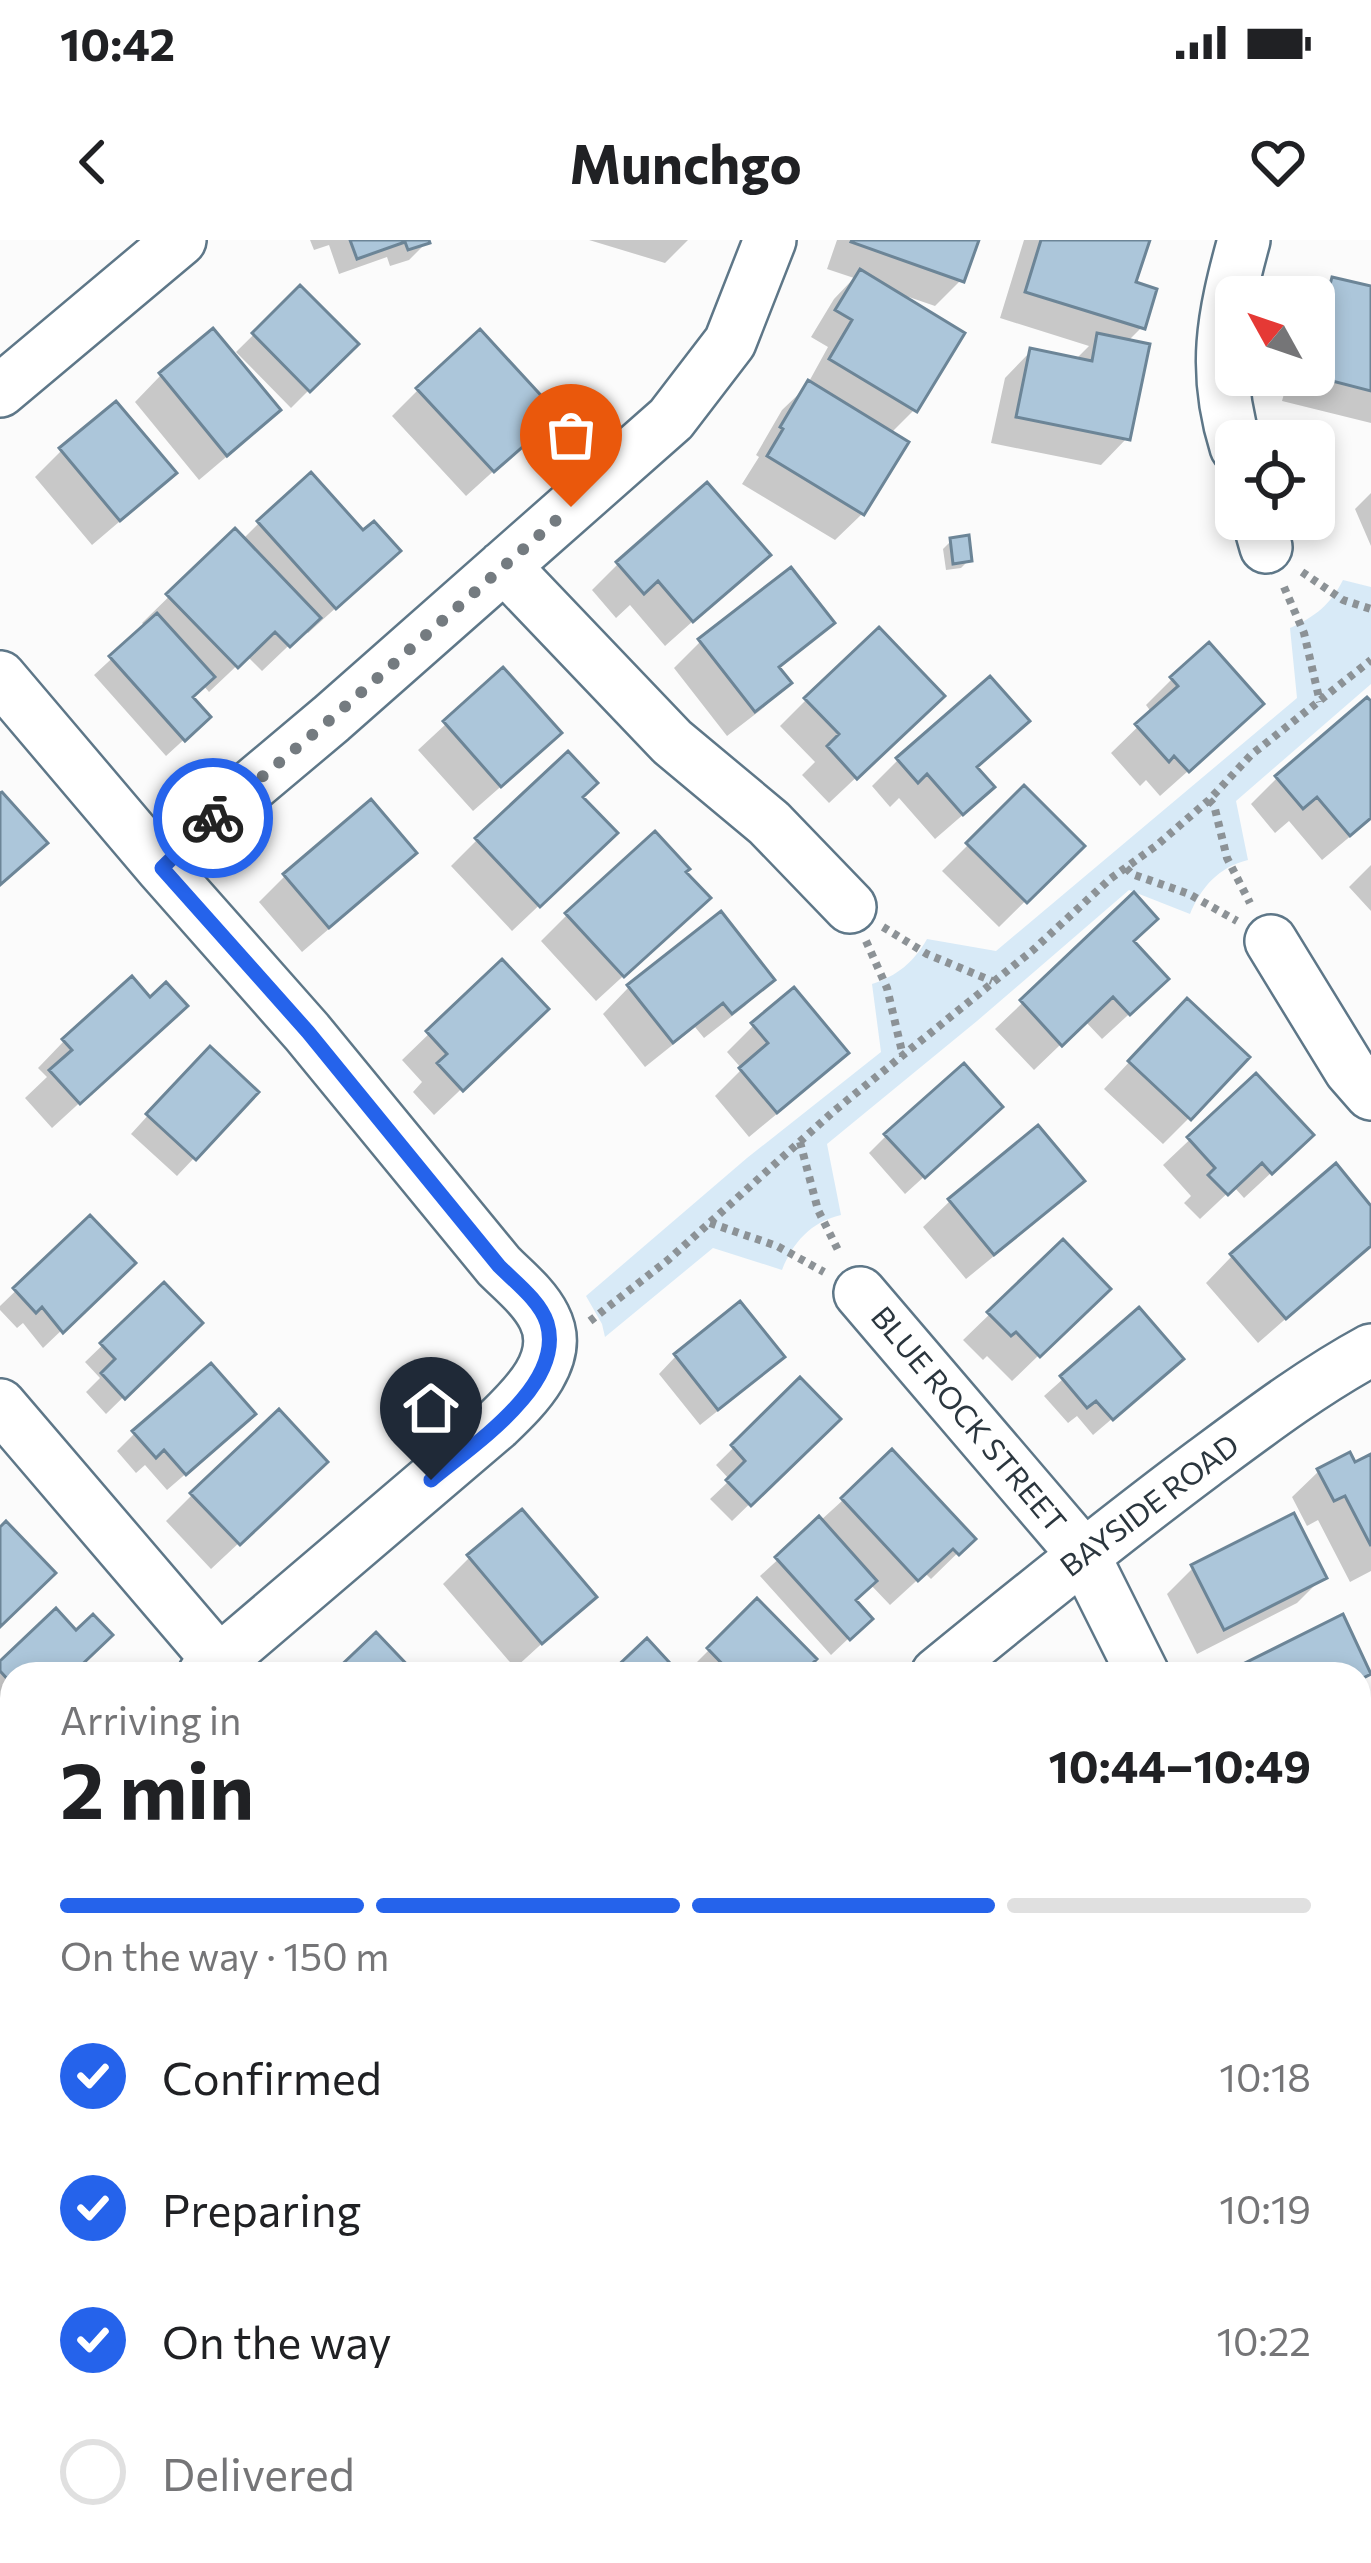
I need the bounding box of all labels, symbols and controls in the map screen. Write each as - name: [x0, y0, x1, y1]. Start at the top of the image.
- text: 10:42: [60, 15, 175, 70]
- icon: back: [60, 129, 126, 195]
- text: Munchgo: [569, 129, 802, 195]
- icon: heart: [1245, 129, 1311, 195]
- north arrow: [1215, 276, 1335, 396]
- map controls: [1215, 276, 1335, 540]
- pin: [520, 384, 622, 507]
- icon: bag: [538, 402, 604, 468]
- button: locate: [1215, 420, 1335, 540]
- courier: [153, 758, 273, 878]
- icon: bike: [180, 785, 246, 851]
- street label: BLUE ROCK STREET: [865, 1298, 1075, 1539]
- pin: [380, 1357, 482, 1480]
- icon: home: [398, 1375, 464, 1441]
- street label: BAYSIDE ROAD: [1052, 1425, 1245, 1583]
- text: Arriving in: [60, 1695, 241, 1743]
- text: 10:44–10:49: [1048, 1737, 1311, 1792]
- text: 2 min: [60, 1740, 254, 1835]
- text: On the way · 150 m: [60, 1931, 389, 1979]
- icon: check: [60, 2043, 126, 2109]
- text: Confirmed: [162, 2049, 382, 2104]
- text: 10:18: [1219, 2052, 1311, 2100]
- icon: check: [60, 2175, 126, 2241]
- text: Preparing: [162, 2181, 361, 2236]
- text: 10:19: [1219, 2184, 1311, 2232]
- icon: check: [60, 2307, 126, 2373]
- text: On the way: [162, 2313, 392, 2368]
- text: 10:22: [1216, 2316, 1311, 2364]
- text: Delivered: [162, 2445, 355, 2500]

